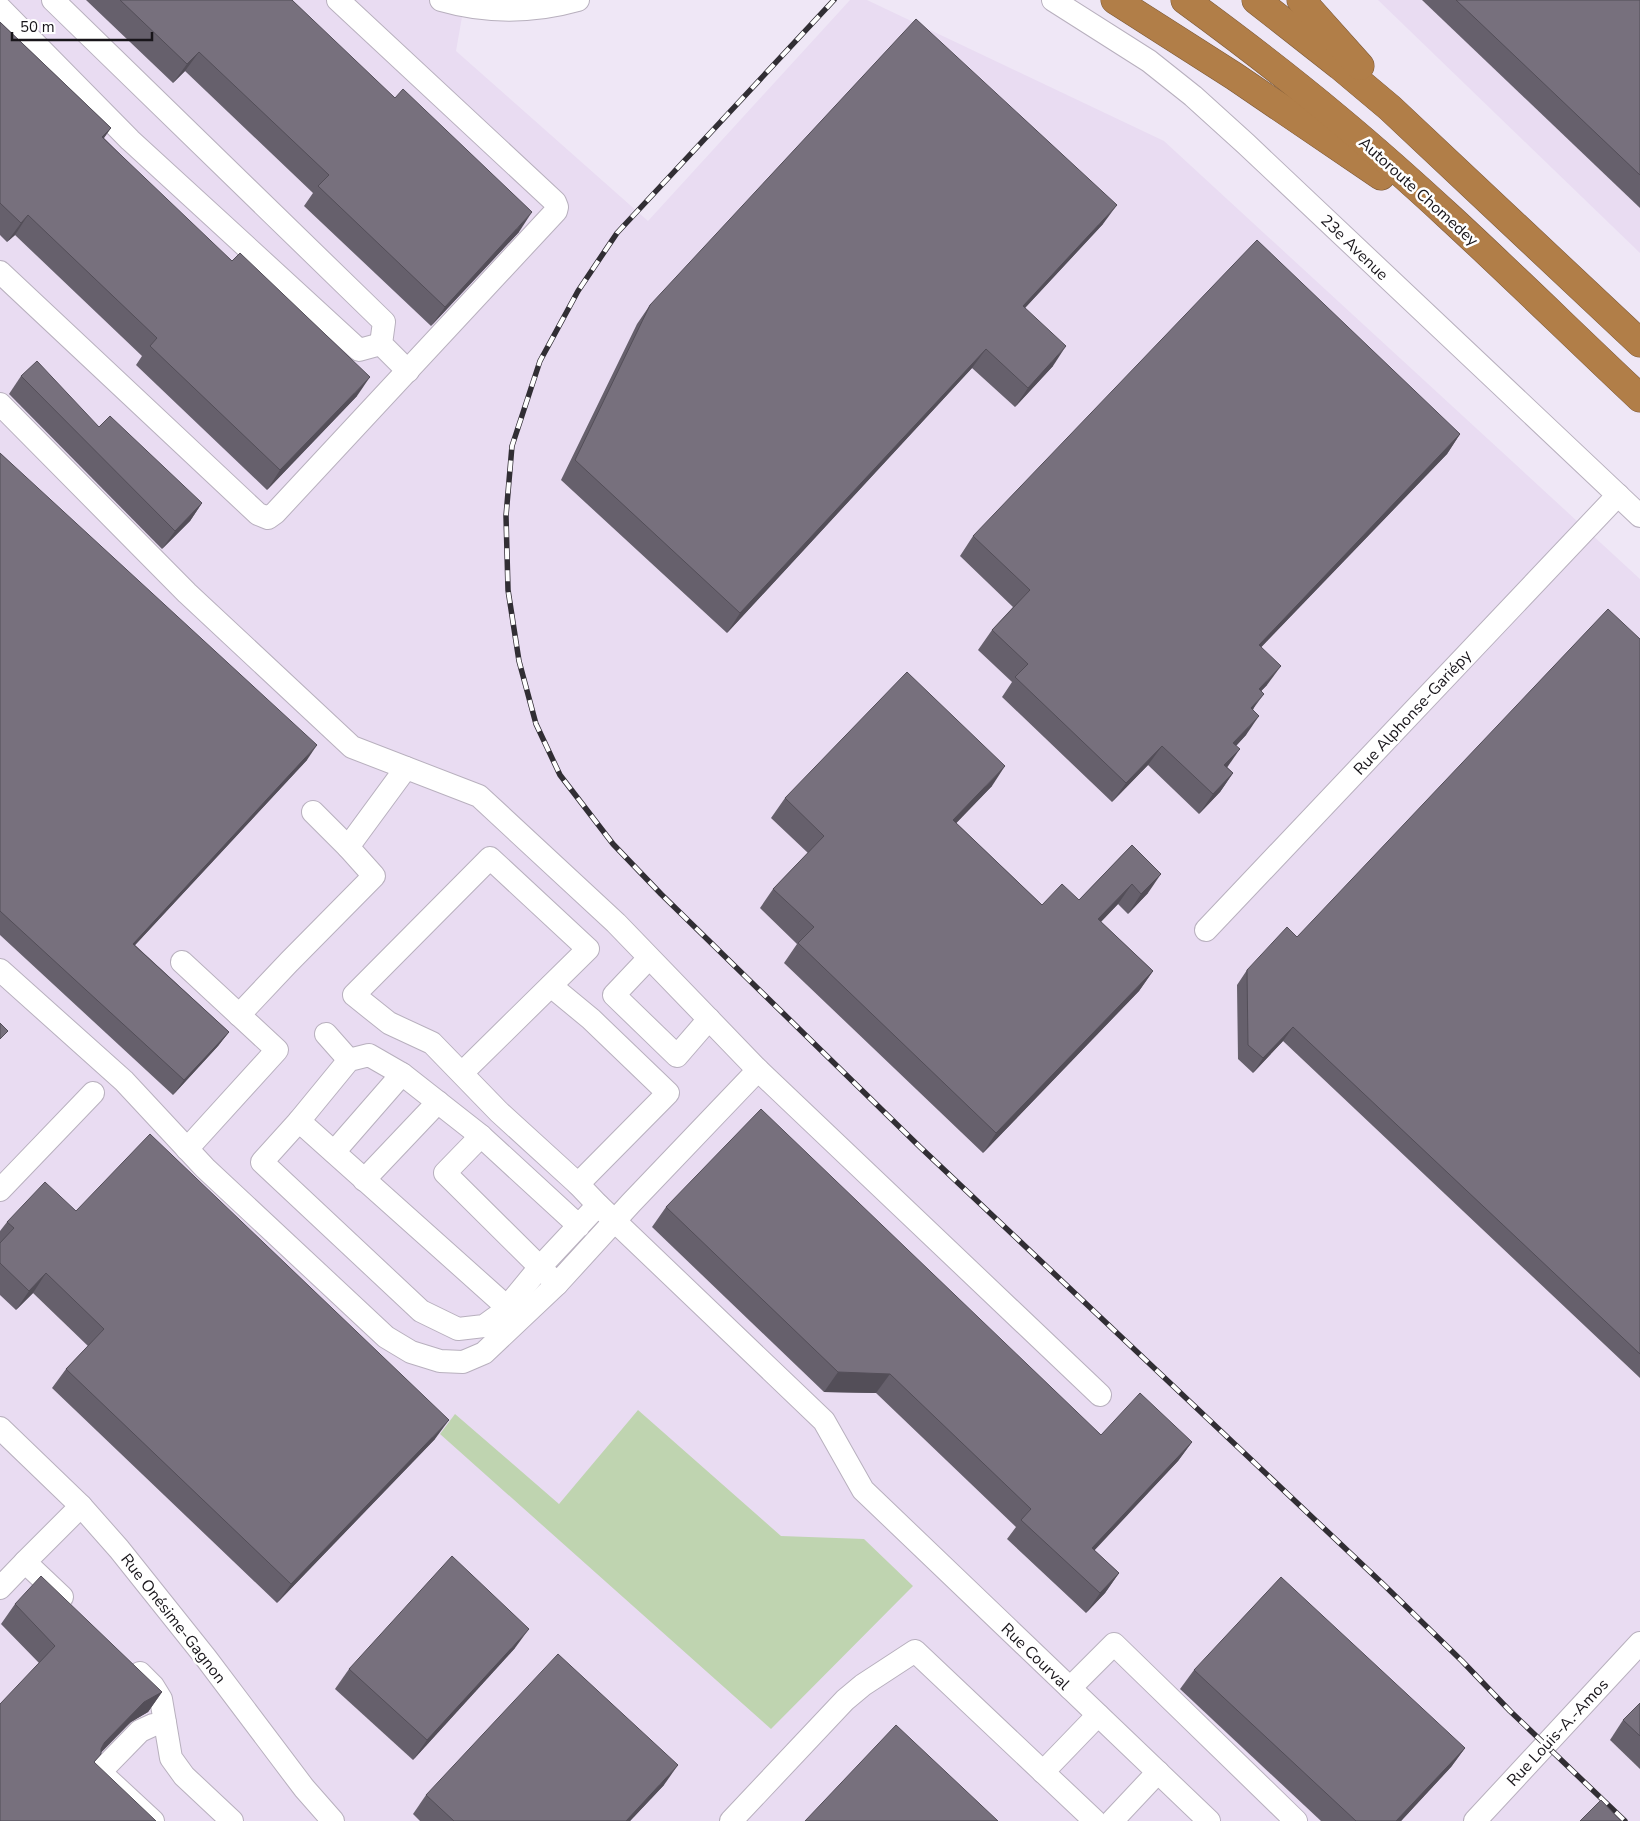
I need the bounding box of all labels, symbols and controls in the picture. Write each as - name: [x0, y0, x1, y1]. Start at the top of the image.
- scale bar: [12, 10, 152, 42]
- text: 50 m: [20, 17, 55, 37]
- street label: Autoroute Chomedey: [1354, 132, 1483, 252]
- street label: 23e Avenue: [1316, 210, 1393, 286]
- street label: Rue Alphonse-Gariépy: [1349, 645, 1477, 780]
- street label: Rue Onésime-Gagnon: [116, 1549, 231, 1688]
- street label: Rue Courval: [996, 1618, 1075, 1695]
- street label: Rue Louis-A.-Amos: [1502, 1674, 1614, 1791]

